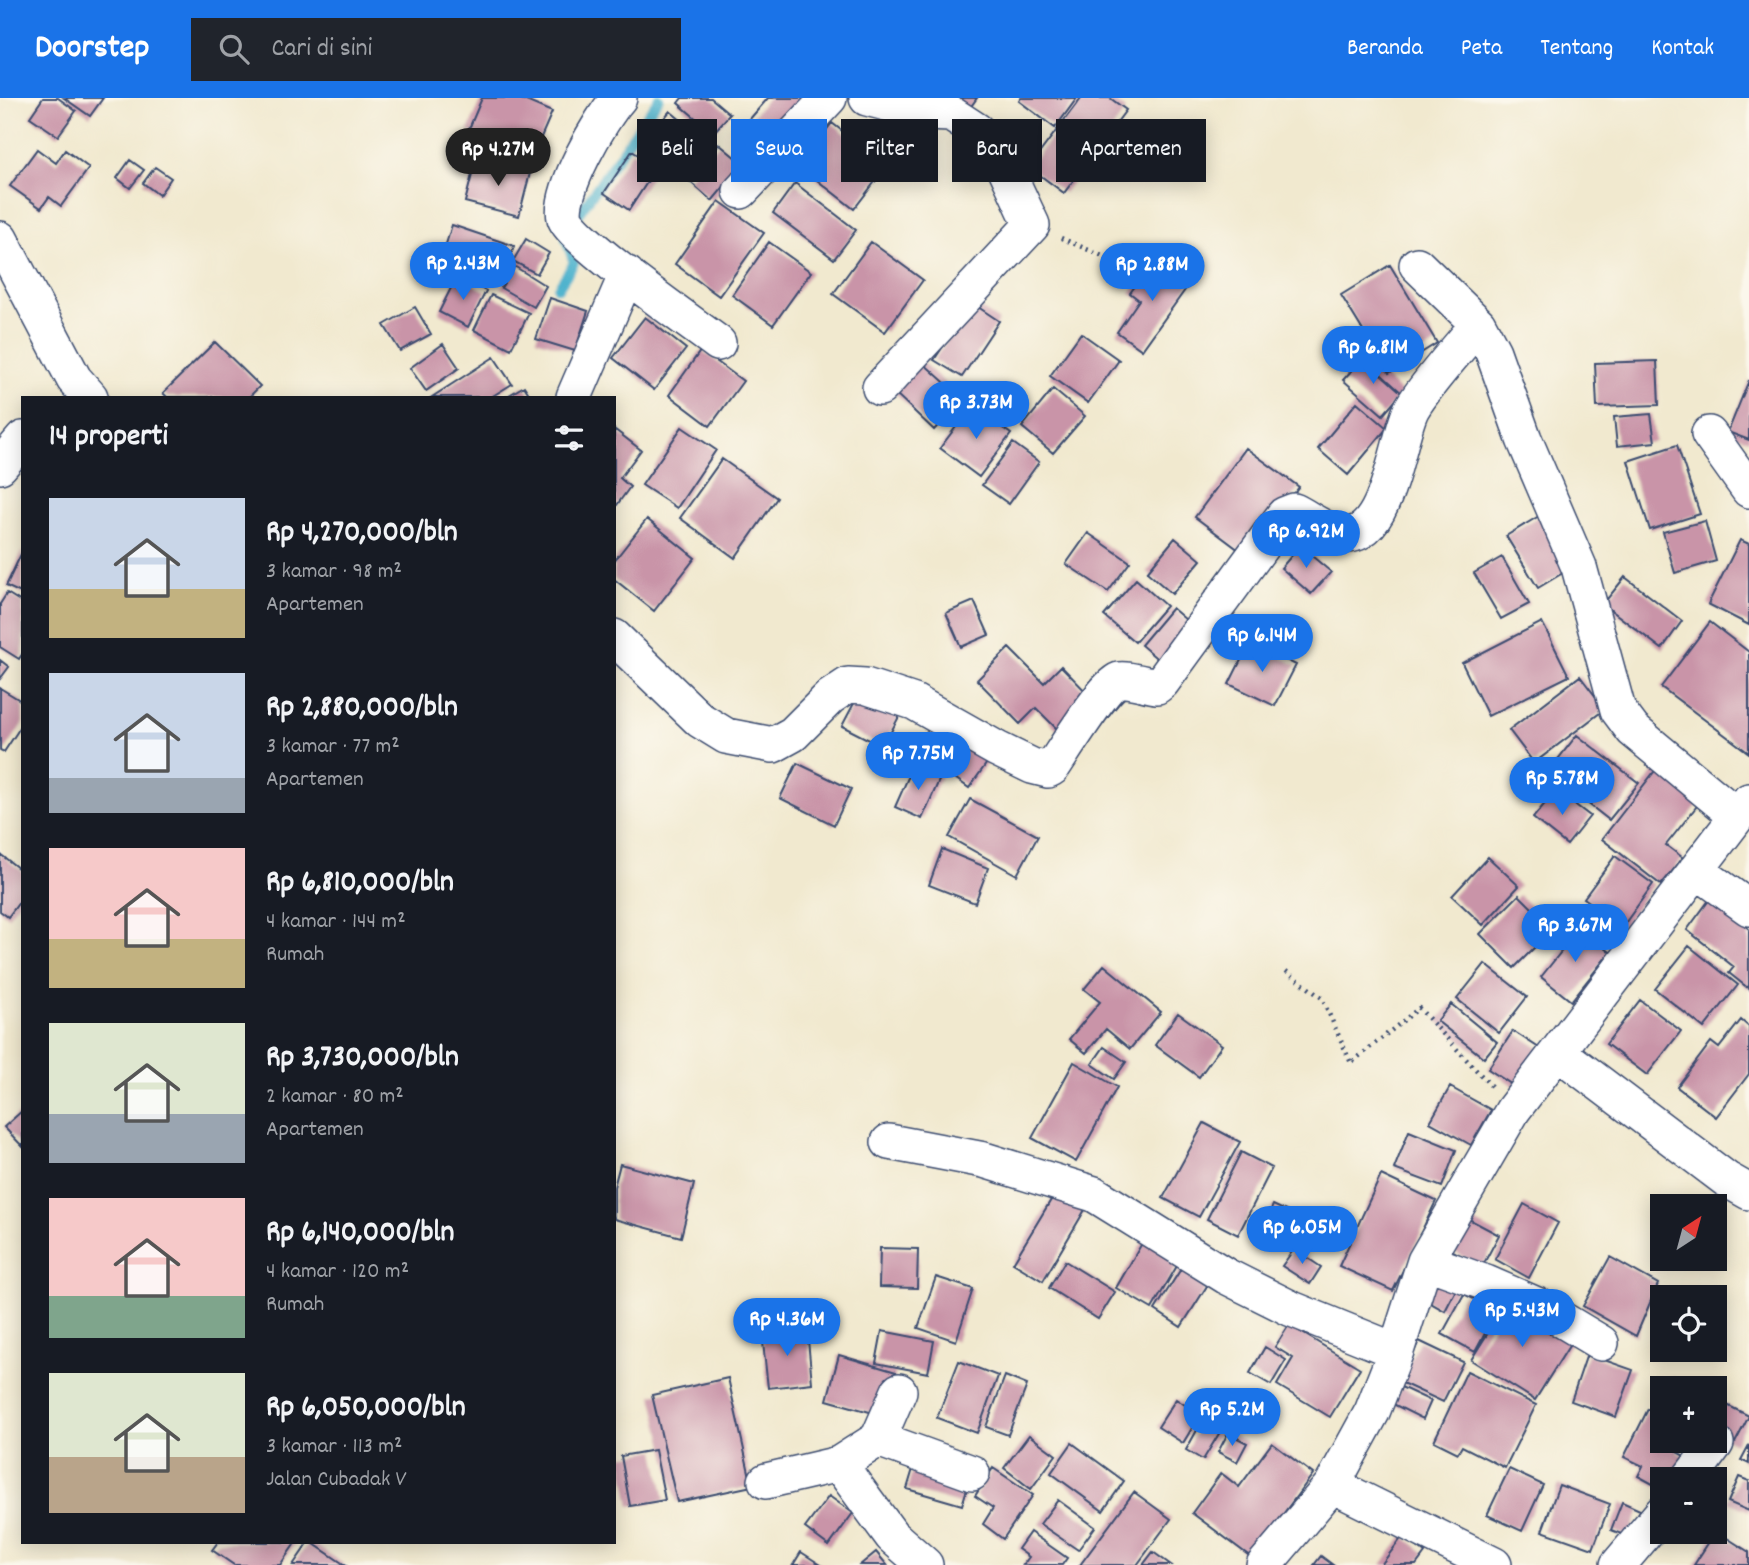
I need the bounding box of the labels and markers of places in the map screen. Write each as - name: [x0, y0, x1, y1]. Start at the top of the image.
- pin: Rp 4.27M: [426, 129, 570, 188]
- pin: Rp 2.43M: [391, 242, 535, 302]
- pin: Rp 2.88M: [1080, 244, 1224, 303]
- pin: Rp 6.81M: [1301, 327, 1445, 386]
- pin: Rp 3.73M: [904, 382, 1048, 441]
- pin: Rp 6.92M: [1234, 510, 1378, 570]
- pin: Rp 6.14M: [1190, 614, 1334, 674]
- pin: Rp 7.75M: [846, 732, 990, 792]
- pin: Rp 5.78M: [1490, 758, 1634, 817]
- pin: Rp 3.67M: [1503, 904, 1647, 964]
- pin: Rp 6.05M: [1230, 1206, 1374, 1266]
- pin: Rp 5.43M: [1450, 1290, 1594, 1349]
- pin: Rp 4.36M: [715, 1298, 859, 1358]
- pin: Rp 5.2M: [1167, 1388, 1297, 1448]

